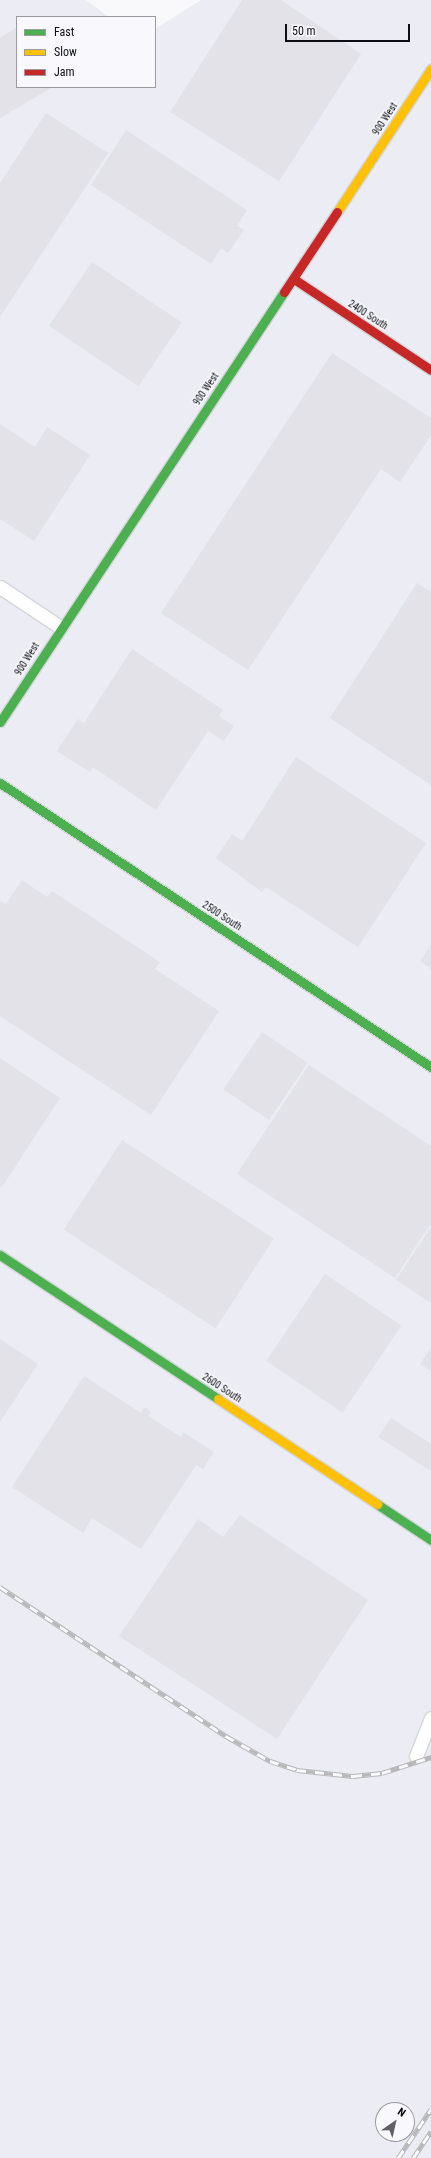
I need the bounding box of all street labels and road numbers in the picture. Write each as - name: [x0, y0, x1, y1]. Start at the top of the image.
- street label: 900 West: [370, 100, 400, 138]
- street label: 2400 South: [346, 298, 390, 332]
- street label: 900 West: [191, 370, 221, 408]
- street label: 900 West: [12, 640, 42, 678]
- street label: 2500 South: [200, 899, 244, 933]
- street label: 2600 South: [200, 1371, 244, 1405]

